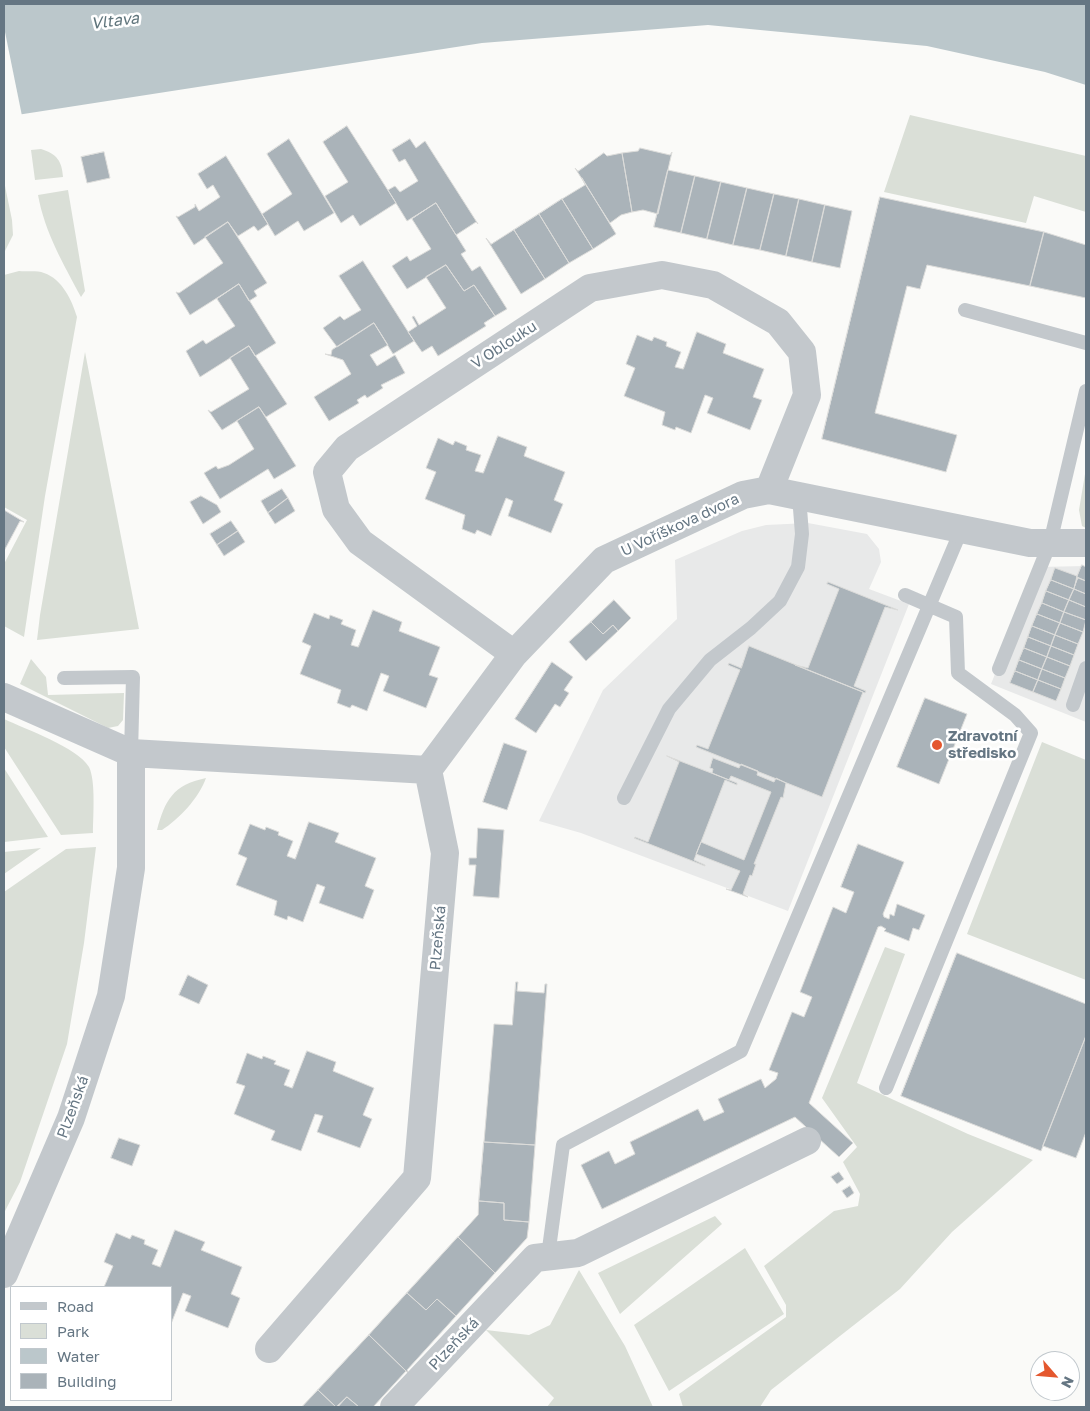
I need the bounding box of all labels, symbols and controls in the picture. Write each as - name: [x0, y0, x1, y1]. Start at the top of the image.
- water label: Vltava: [90, 9, 140, 33]
- street label: V Oblouku: [468, 317, 540, 373]
- street label: U Voříškova dvora: [618, 490, 742, 560]
- place label: Zdravotní středisko: [948, 727, 1017, 762]
- marker: Zdravotní středisko: [930, 738, 944, 752]
- street label: Plzeňská: [426, 905, 450, 971]
- street label: Plzeňská: [53, 1073, 93, 1141]
- legend: [10, 1286, 172, 1401]
- text: Road: [57, 1297, 94, 1315]
- street label: Plzeňská: [425, 1314, 483, 1374]
- text: Park: [57, 1322, 89, 1340]
- text: Water: [57, 1347, 100, 1365]
- north arrow: [1030, 1351, 1080, 1401]
- text: Building: [57, 1372, 117, 1390]
- text: N: [1058, 1374, 1078, 1391]

